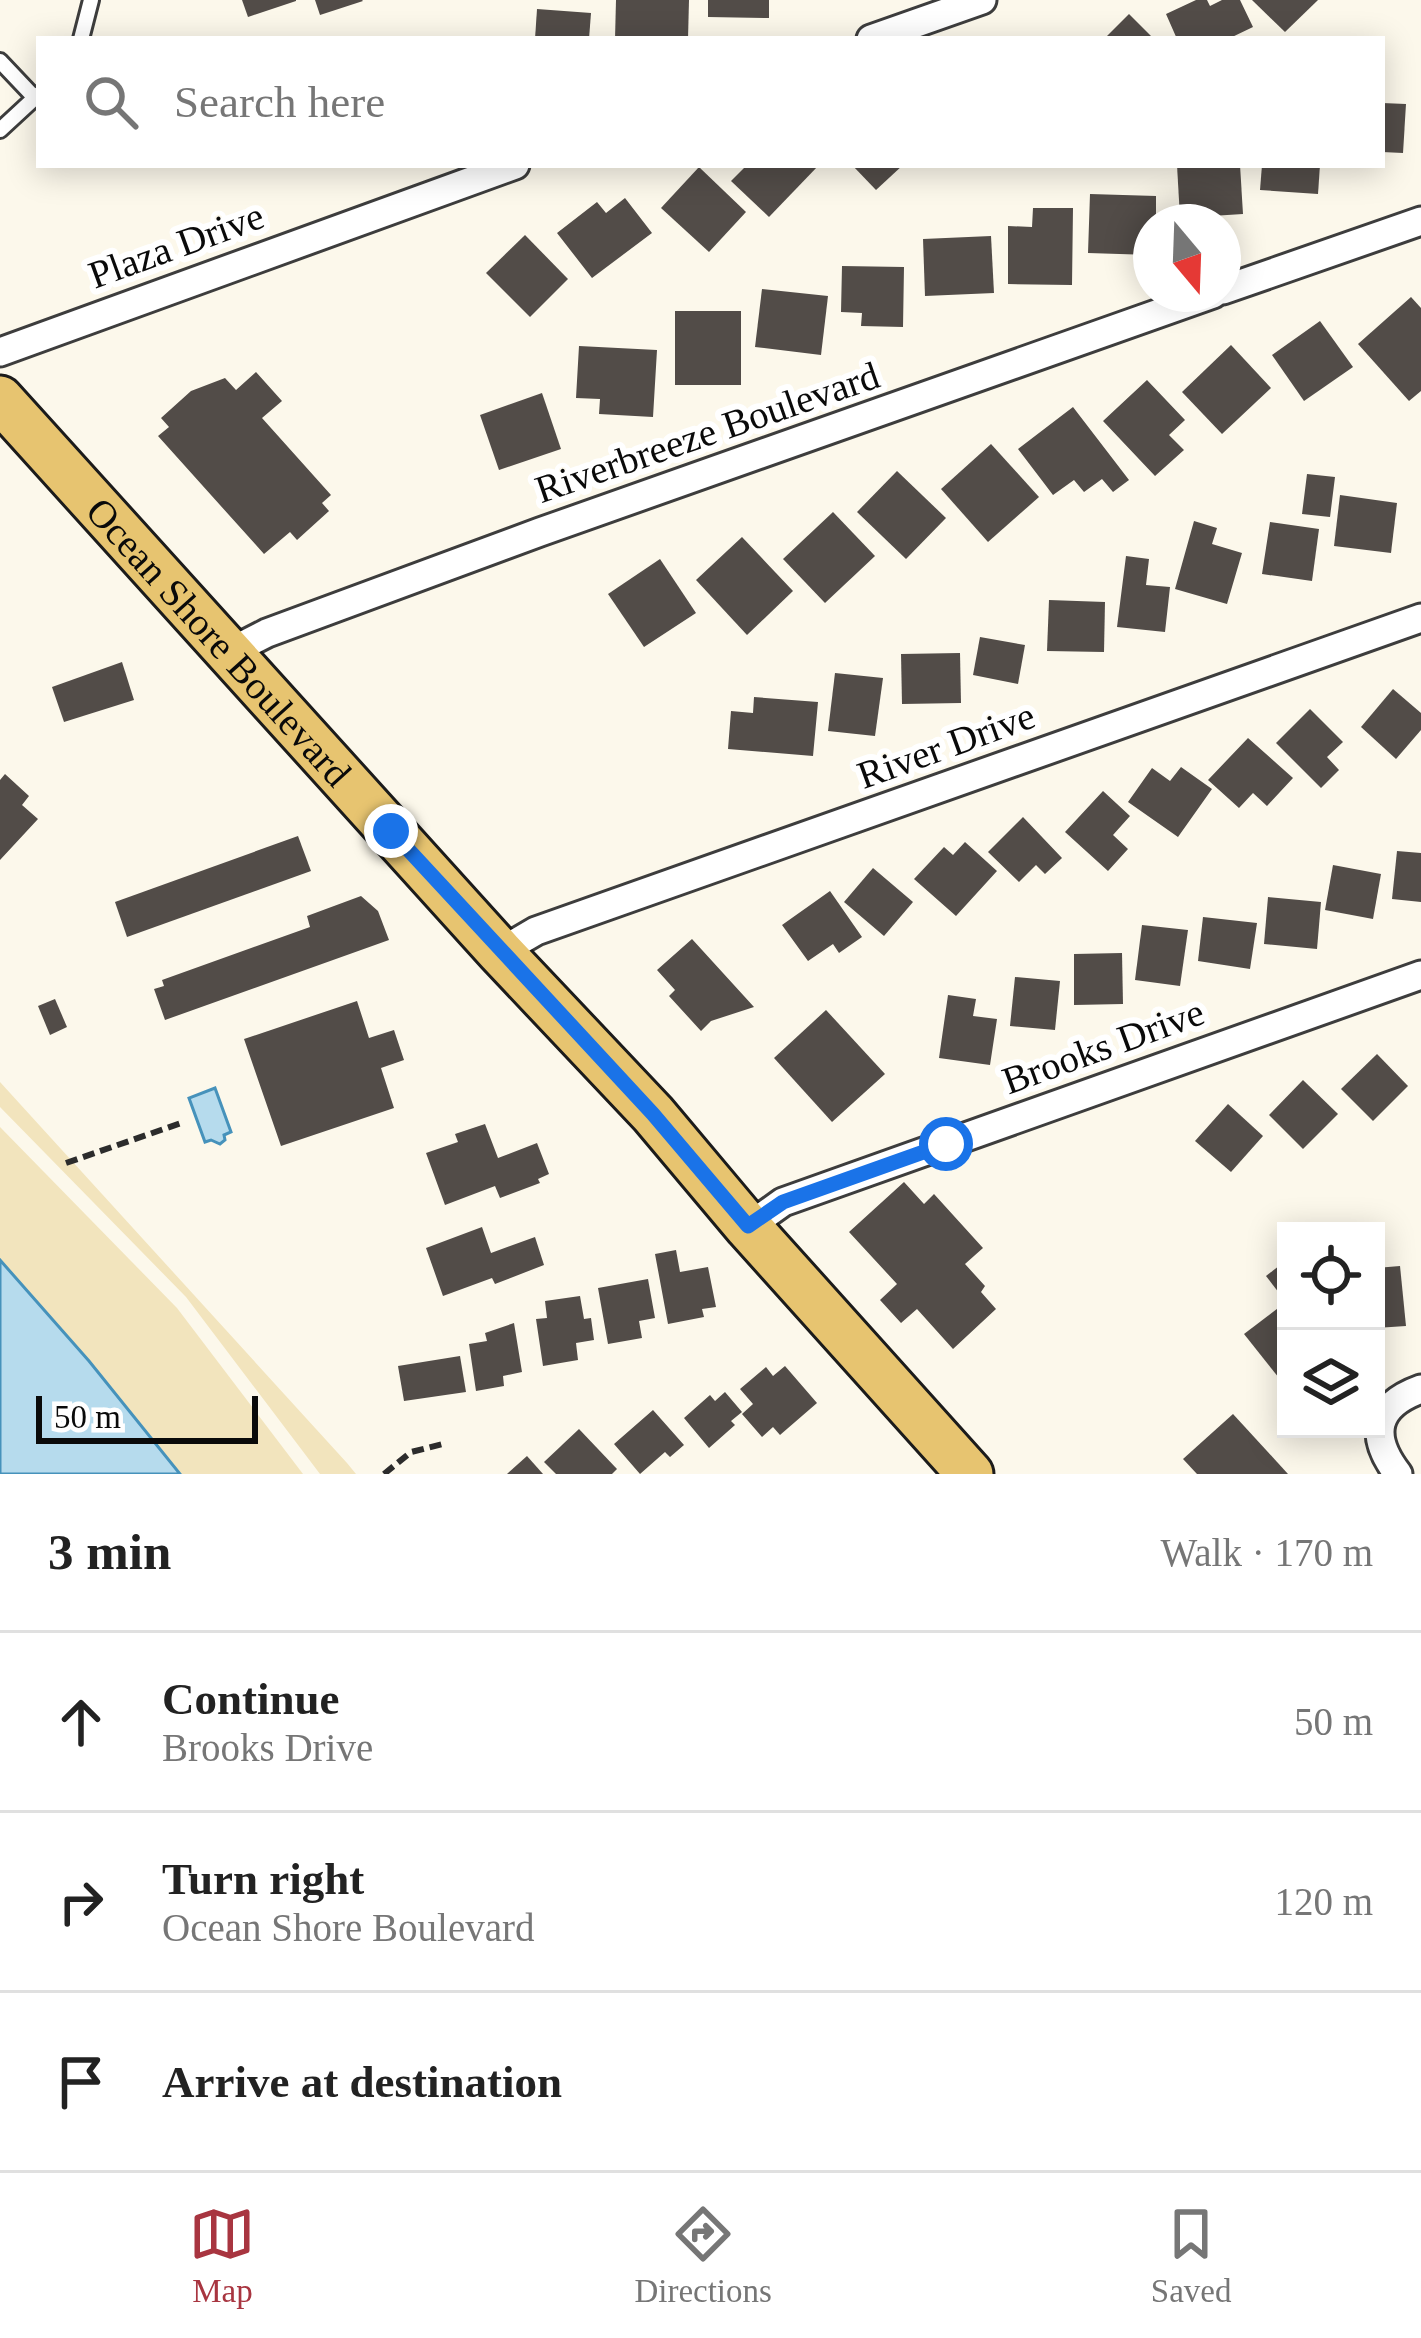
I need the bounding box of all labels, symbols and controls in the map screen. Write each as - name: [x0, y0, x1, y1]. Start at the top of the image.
- search box: [36, 36, 1385, 168]
- icon: search: [78, 69, 144, 135]
- text: Search here: [174, 77, 385, 127]
- street label: Plaza Drive: [83, 193, 269, 297]
- north arrow: [1133, 204, 1241, 312]
- street label: Riverbreeze Boulevard: [530, 353, 885, 511]
- street label: Ocean Shore Boulevard: [78, 489, 361, 795]
- street label: River Drive: [852, 693, 1040, 797]
- route end: [364, 804, 418, 858]
- street label: Brooks Drive: [996, 990, 1210, 1102]
- route start: [919, 1117, 973, 1171]
- map controls: [1277, 1222, 1385, 1438]
- button: locate: [1277, 1222, 1385, 1330]
- button: layers: [1277, 1330, 1385, 1438]
- scale bar: [36, 1390, 258, 1443]
- text: 50 m: [54, 1399, 121, 1435]
- text: 3 min: [48, 1524, 171, 1580]
- text: Walk · 170 m: [1161, 1531, 1373, 1574]
- text: Continue: [162, 1674, 340, 1724]
- icon: ahead: [48, 1689, 114, 1755]
- text: 50 m: [1294, 1700, 1373, 1743]
- text: Brooks Drive: [162, 1726, 373, 1769]
- text: Turn right: [162, 1854, 364, 1904]
- icon: right: [48, 1869, 114, 1935]
- text: 120 m: [1274, 1880, 1373, 1923]
- text: Ocean Shore Boulevard: [162, 1906, 535, 1949]
- icon: arrive: [48, 2049, 114, 2115]
- text: Arrive at destination: [162, 2057, 562, 2107]
- tab: Map: [189, 2201, 255, 2310]
- tab: Directions: [634, 2201, 772, 2310]
- tab: Saved: [1151, 2201, 1232, 2310]

